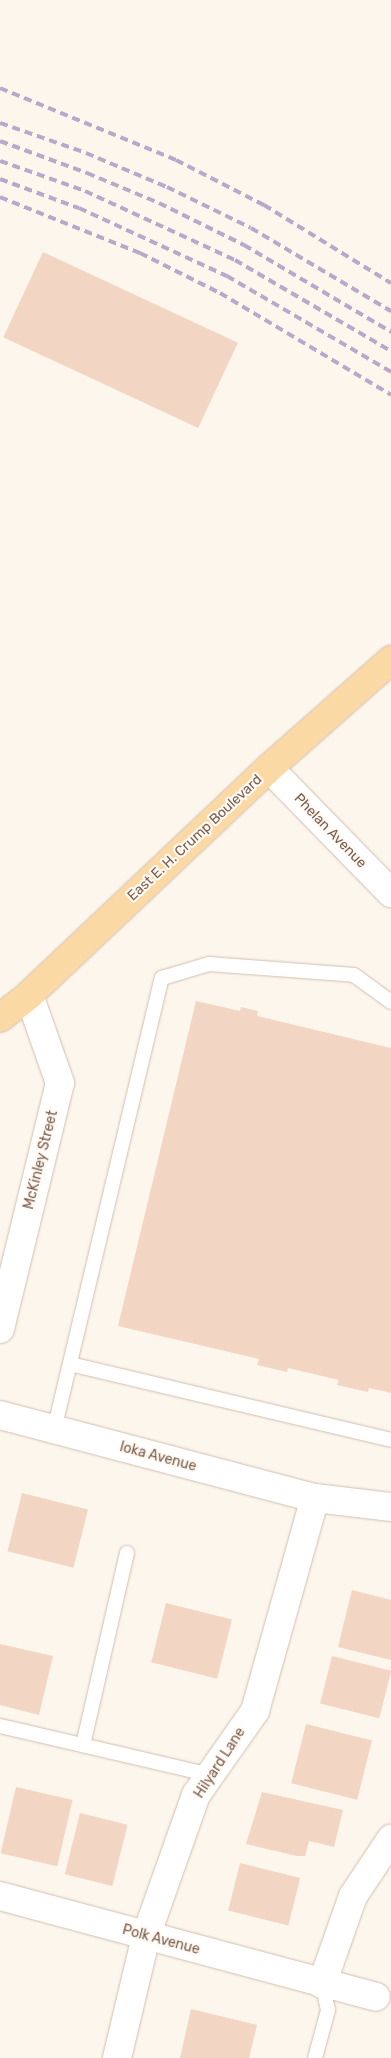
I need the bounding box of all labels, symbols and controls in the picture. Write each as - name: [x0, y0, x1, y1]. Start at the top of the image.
- street label: East E. H. Crump Boulevard: [124, 771, 266, 905]
- street label: Phelan Avenue: [290, 790, 370, 872]
- street label: McKinley Street: [21, 1109, 61, 1211]
- street label: Ioka Avenue: [118, 1439, 198, 1475]
- street label: Hilyard Lane: [191, 1725, 249, 1801]
- street label: Polk Avenue: [120, 1922, 202, 1958]

